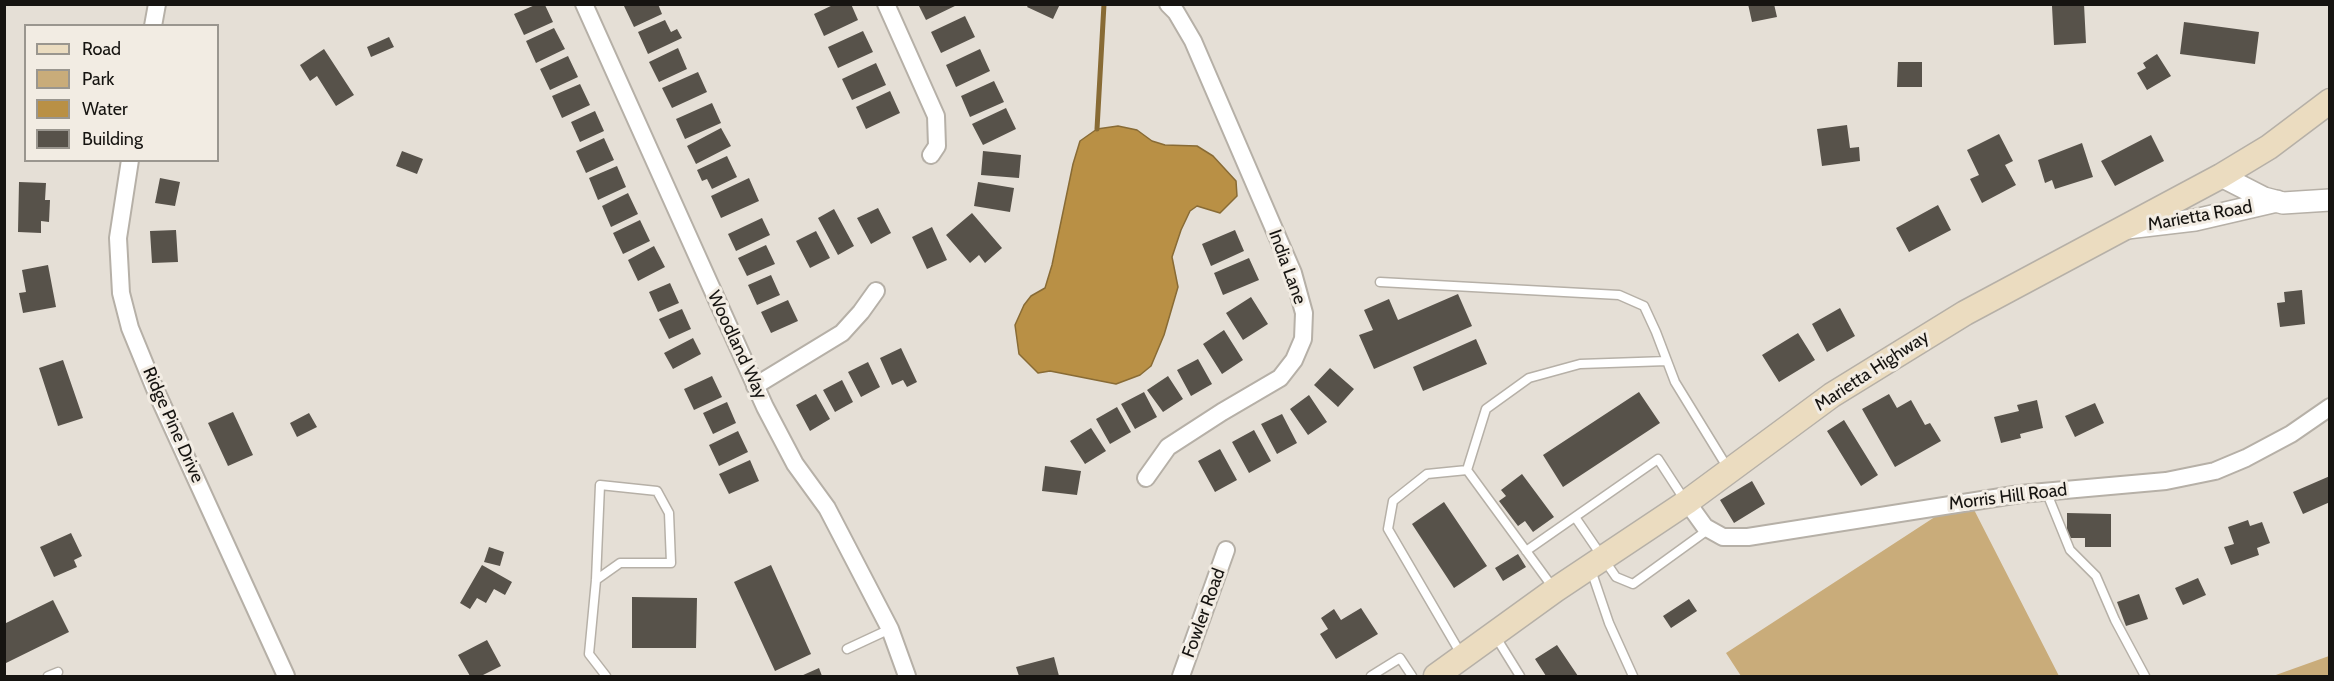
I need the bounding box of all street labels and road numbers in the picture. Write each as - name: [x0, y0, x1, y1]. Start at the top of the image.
- street label: Marietta Road: [2146, 196, 2254, 236]
- street label: India Lane: [1264, 227, 1310, 307]
- street label: Woodland Way: [703, 288, 771, 402]
- street label: Marietta Highway: [1811, 326, 1933, 416]
- street label: Ridge Pine Drive: [138, 364, 208, 486]
- street label: Morris Hill Road: [1948, 479, 2068, 515]
- street label: Fowler Road: [1178, 565, 1230, 661]

